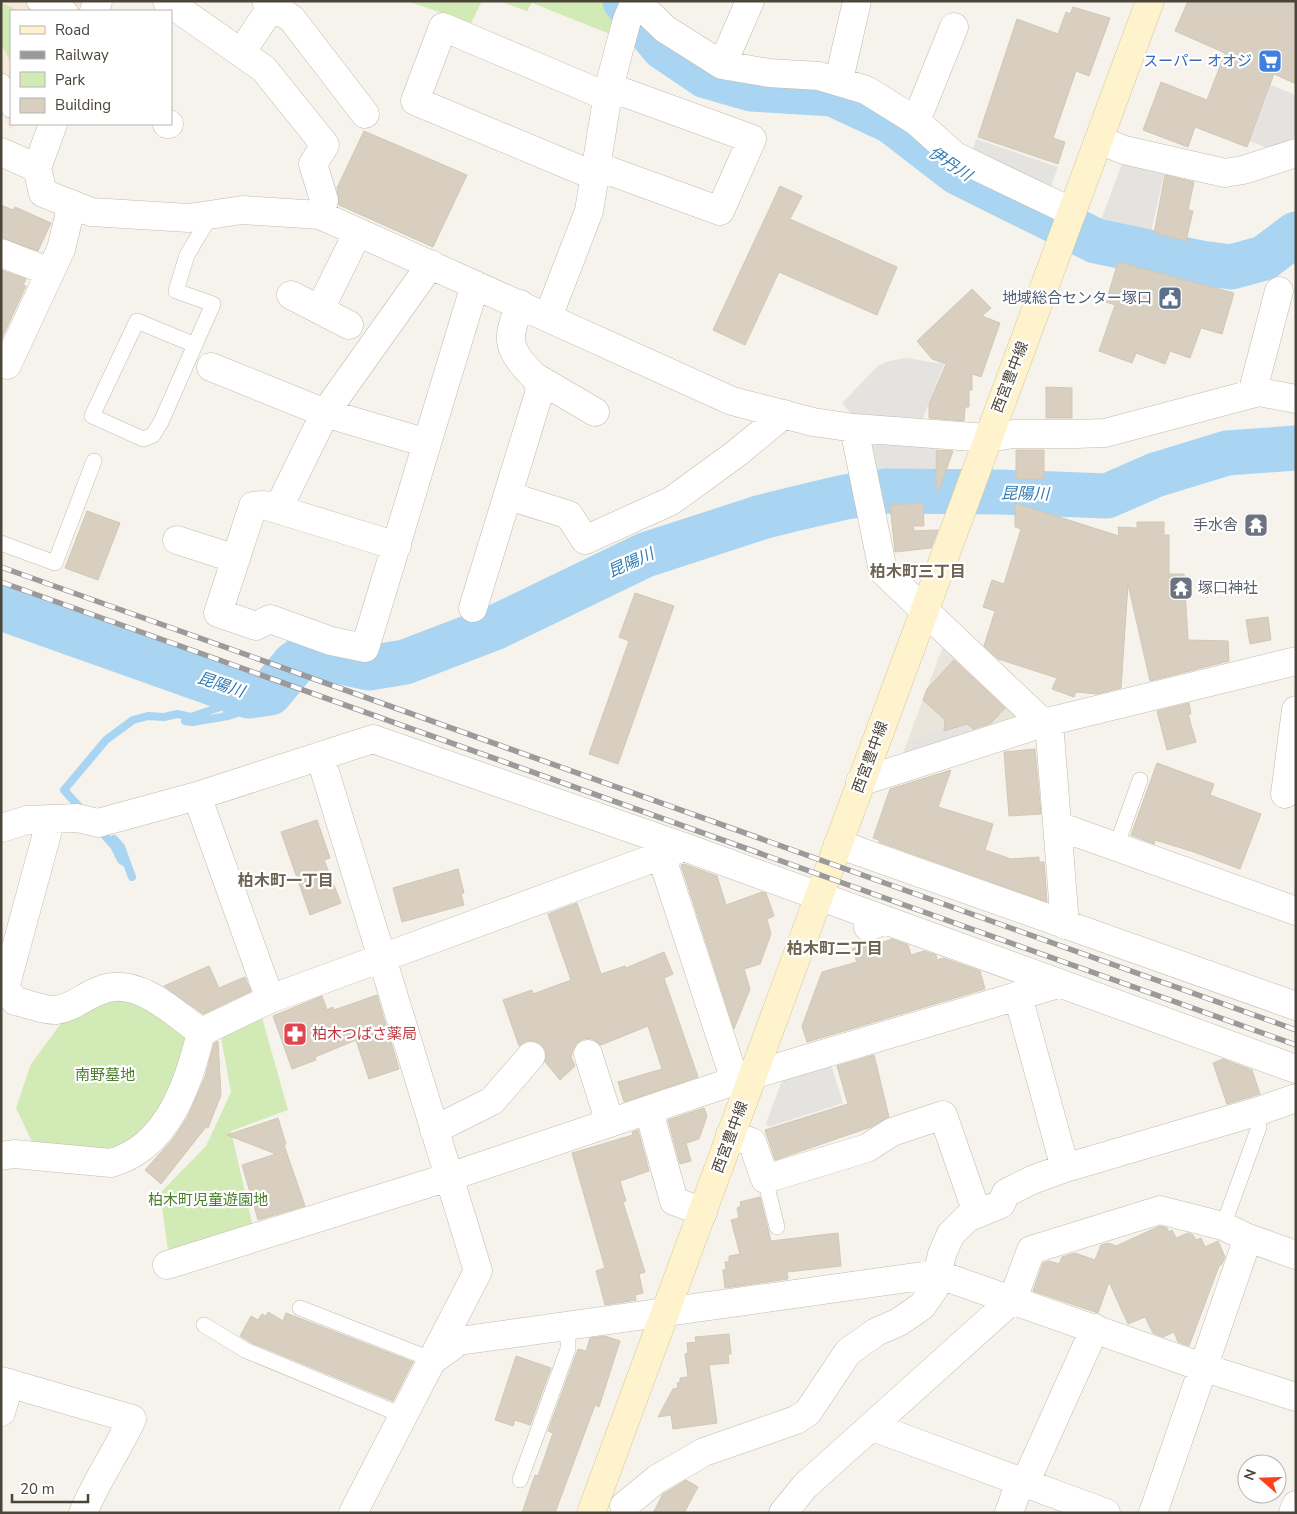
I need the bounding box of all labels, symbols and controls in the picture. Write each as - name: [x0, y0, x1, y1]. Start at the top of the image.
- legend: [10, 10, 172, 125]
- text: Road: [55, 20, 90, 40]
- text: Railway: [55, 45, 109, 65]
- supermarket icon: スーパー オオジ: [1257, 48, 1283, 74]
- place label: スーパー オオジ: [1143, 51, 1252, 71]
- text: Park: [55, 70, 85, 90]
- text: Building: [55, 95, 111, 115]
- water label: 伊丹川: [924, 141, 978, 188]
- public building icon: 地域総合センター塚口: [1157, 285, 1183, 311]
- place label: 地域総合センター塚口: [1002, 288, 1152, 308]
- street label: 西宮豊中線: [987, 338, 1033, 416]
- water label: 昆陽川: [1001, 483, 1051, 505]
- temple icon: 手水舎: [1243, 512, 1269, 538]
- place label: 手水舎: [1193, 515, 1238, 535]
- water label: 昆陽川: [605, 542, 659, 583]
- district label: 柏木町三丁目: [870, 561, 966, 583]
- temple icon: 塚口神社: [1168, 575, 1194, 601]
- place label: 塚口神社: [1198, 578, 1258, 598]
- water label: 昆陽川: [195, 667, 249, 703]
- street label: 西宮豊中線: [848, 718, 892, 796]
- district label: 柏木町一丁目: [238, 870, 334, 892]
- district label: 柏木町二丁目: [787, 938, 883, 960]
- pharmacy icon: 柏木つばさ薬局: [282, 1021, 308, 1047]
- place label: 柏木つばさ薬局: [312, 1024, 417, 1044]
- park label: 南野墓地: [75, 1065, 135, 1085]
- street label: 西宮豊中線: [708, 1098, 752, 1176]
- park label: 柏木町児童遊園地: [148, 1190, 268, 1210]
- north arrow: [1237, 1454, 1287, 1504]
- text: N: [1240, 1467, 1261, 1483]
- scale bar: [12, 1472, 89, 1504]
- text: 20 m: [20, 1479, 55, 1499]

